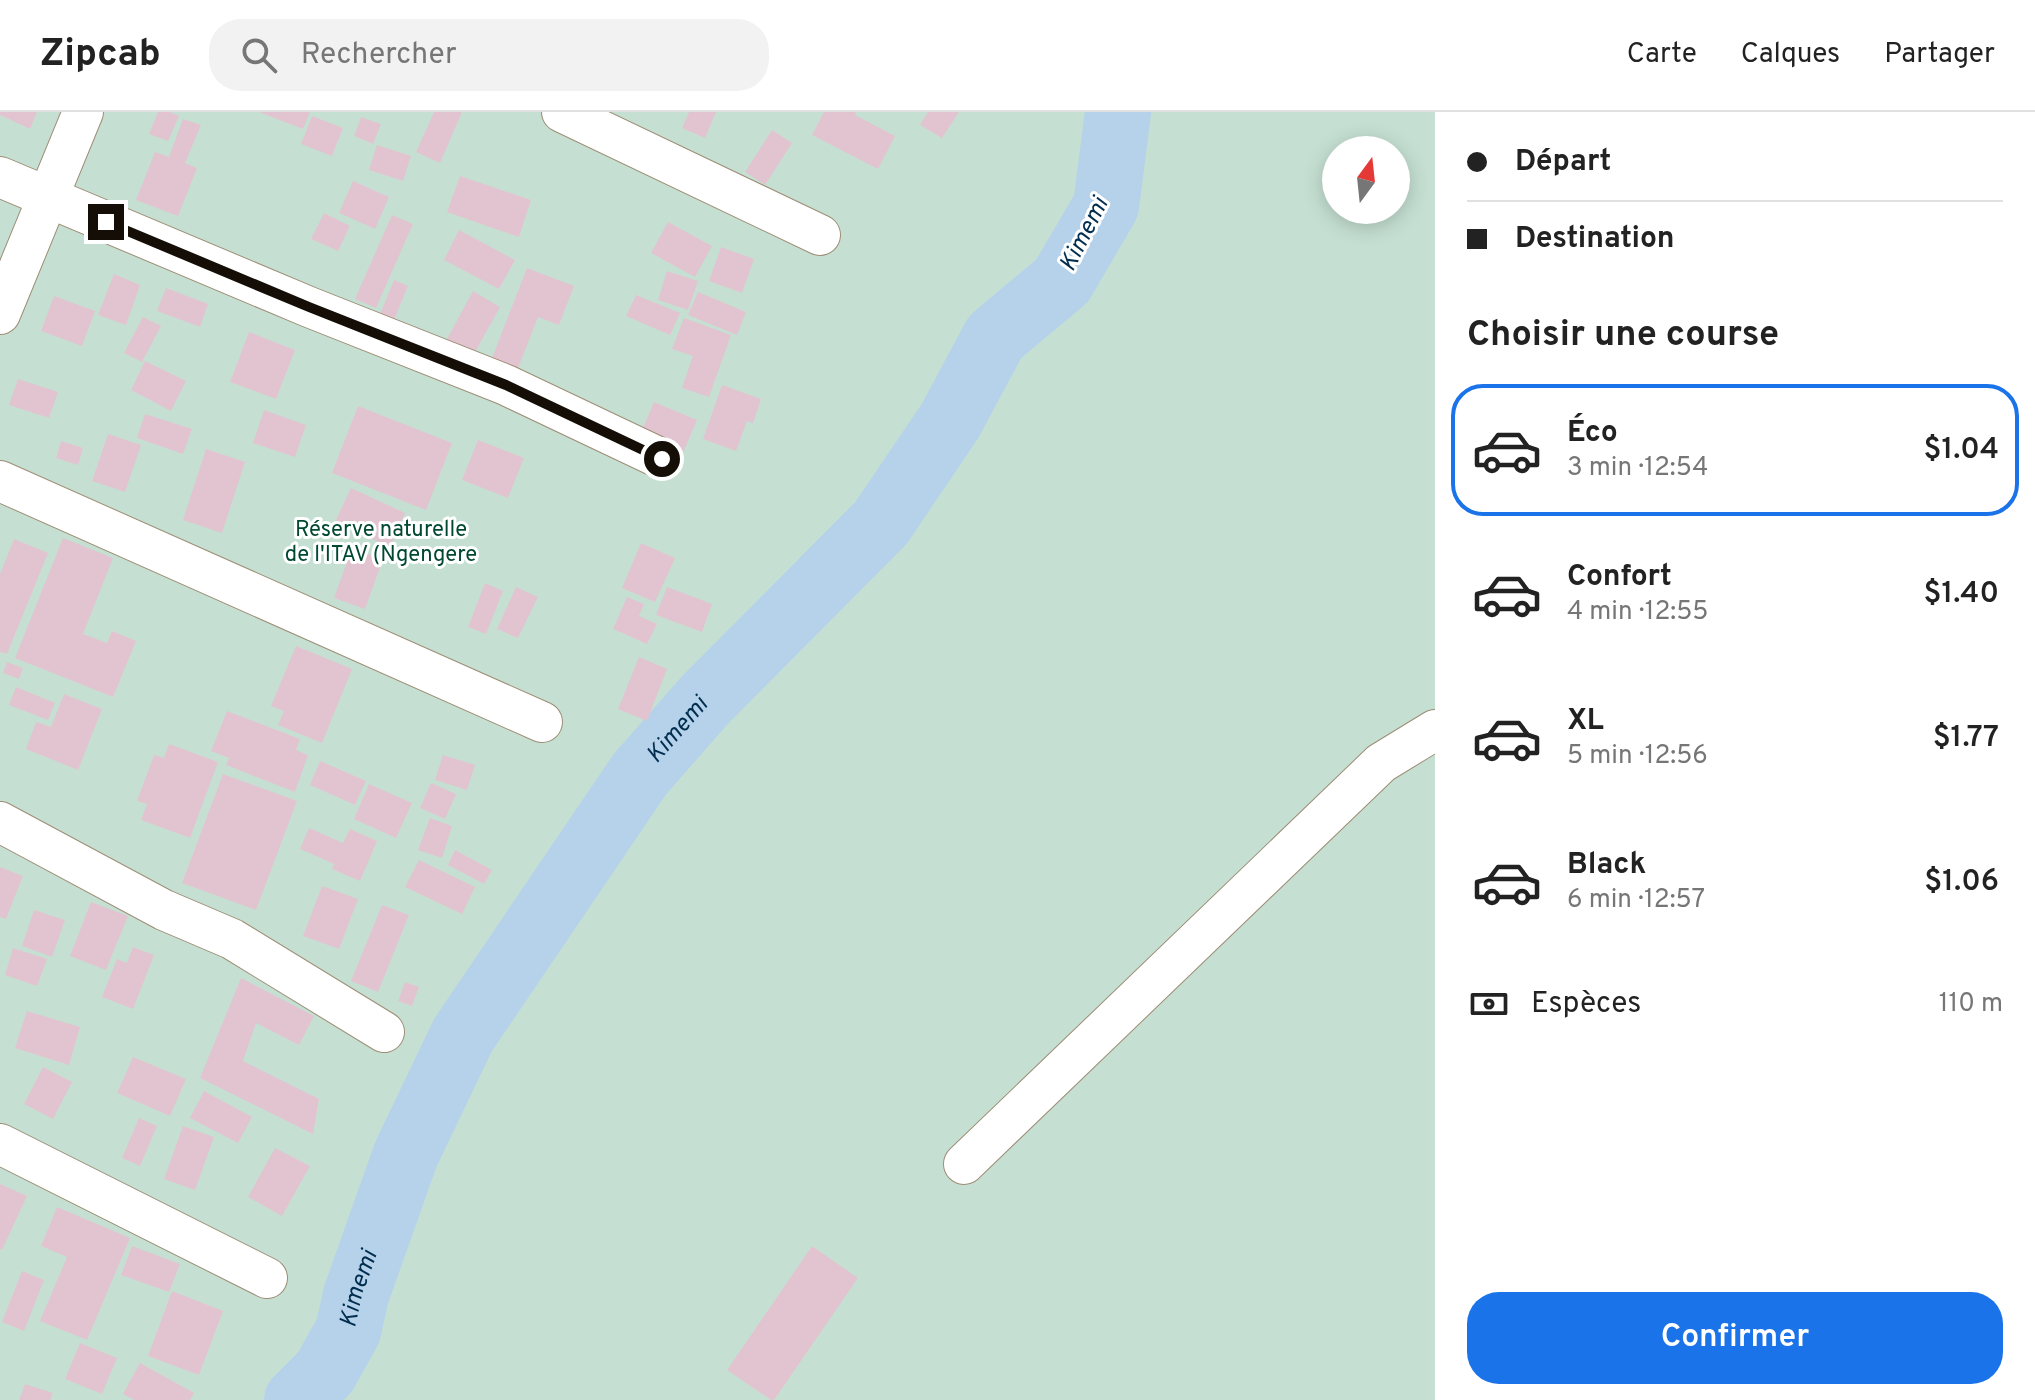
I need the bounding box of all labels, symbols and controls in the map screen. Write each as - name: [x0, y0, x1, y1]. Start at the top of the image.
- search box: [209, 19, 769, 91]
- text: Zipcab: [40, 31, 161, 80]
- icon: search: [237, 33, 281, 77]
- text: Rechercher: [301, 37, 457, 74]
- text: Carte: [1627, 37, 1697, 73]
- text: Calques: [1741, 37, 1840, 73]
- text: Partager: [1884, 37, 1995, 73]
- north arrow: [1322, 136, 1410, 224]
- map controls: [1322, 136, 1410, 224]
- text: Départ: [1515, 144, 1611, 181]
- water label: Kimemi: [1054, 192, 1117, 277]
- route end: [88, 204, 124, 240]
- text: Destination: [1515, 221, 1674, 258]
- text: Choisir une course: [1467, 313, 1779, 359]
- icon: car: [1471, 414, 1543, 486]
- text: Éco: [1567, 415, 1618, 452]
- text: $1.04: [1924, 432, 1999, 469]
- route start: [644, 441, 680, 477]
- text: 3 min · 12:54: [1567, 452, 1709, 485]
- park label: Réserve naturelle de l'ITAV (Ngengere: [285, 517, 477, 569]
- icon: car: [1471, 558, 1543, 630]
- text: Confort: [1567, 559, 1672, 596]
- text: $1.40: [1924, 576, 1999, 613]
- text: 4 min · 12:55: [1567, 596, 1709, 629]
- water label: Kimemi: [641, 690, 716, 770]
- icon: car: [1471, 702, 1543, 774]
- text: XL: [1567, 703, 1604, 740]
- text: $1.77: [1933, 720, 1999, 757]
- text: 5 min · 12:56: [1567, 740, 1708, 773]
- icon: car: [1471, 846, 1543, 918]
- text: Black: [1567, 847, 1646, 884]
- text: $1.06: [1924, 864, 1999, 901]
- text: 6 min · 12:57: [1567, 884, 1705, 917]
- icon: cash: [1467, 982, 1511, 1026]
- text: Espèces: [1531, 986, 1641, 1023]
- text: 110 m: [1939, 988, 2003, 1021]
- water label: Kimemi: [334, 1246, 386, 1330]
- button: Confirmer: [1467, 1292, 2003, 1384]

